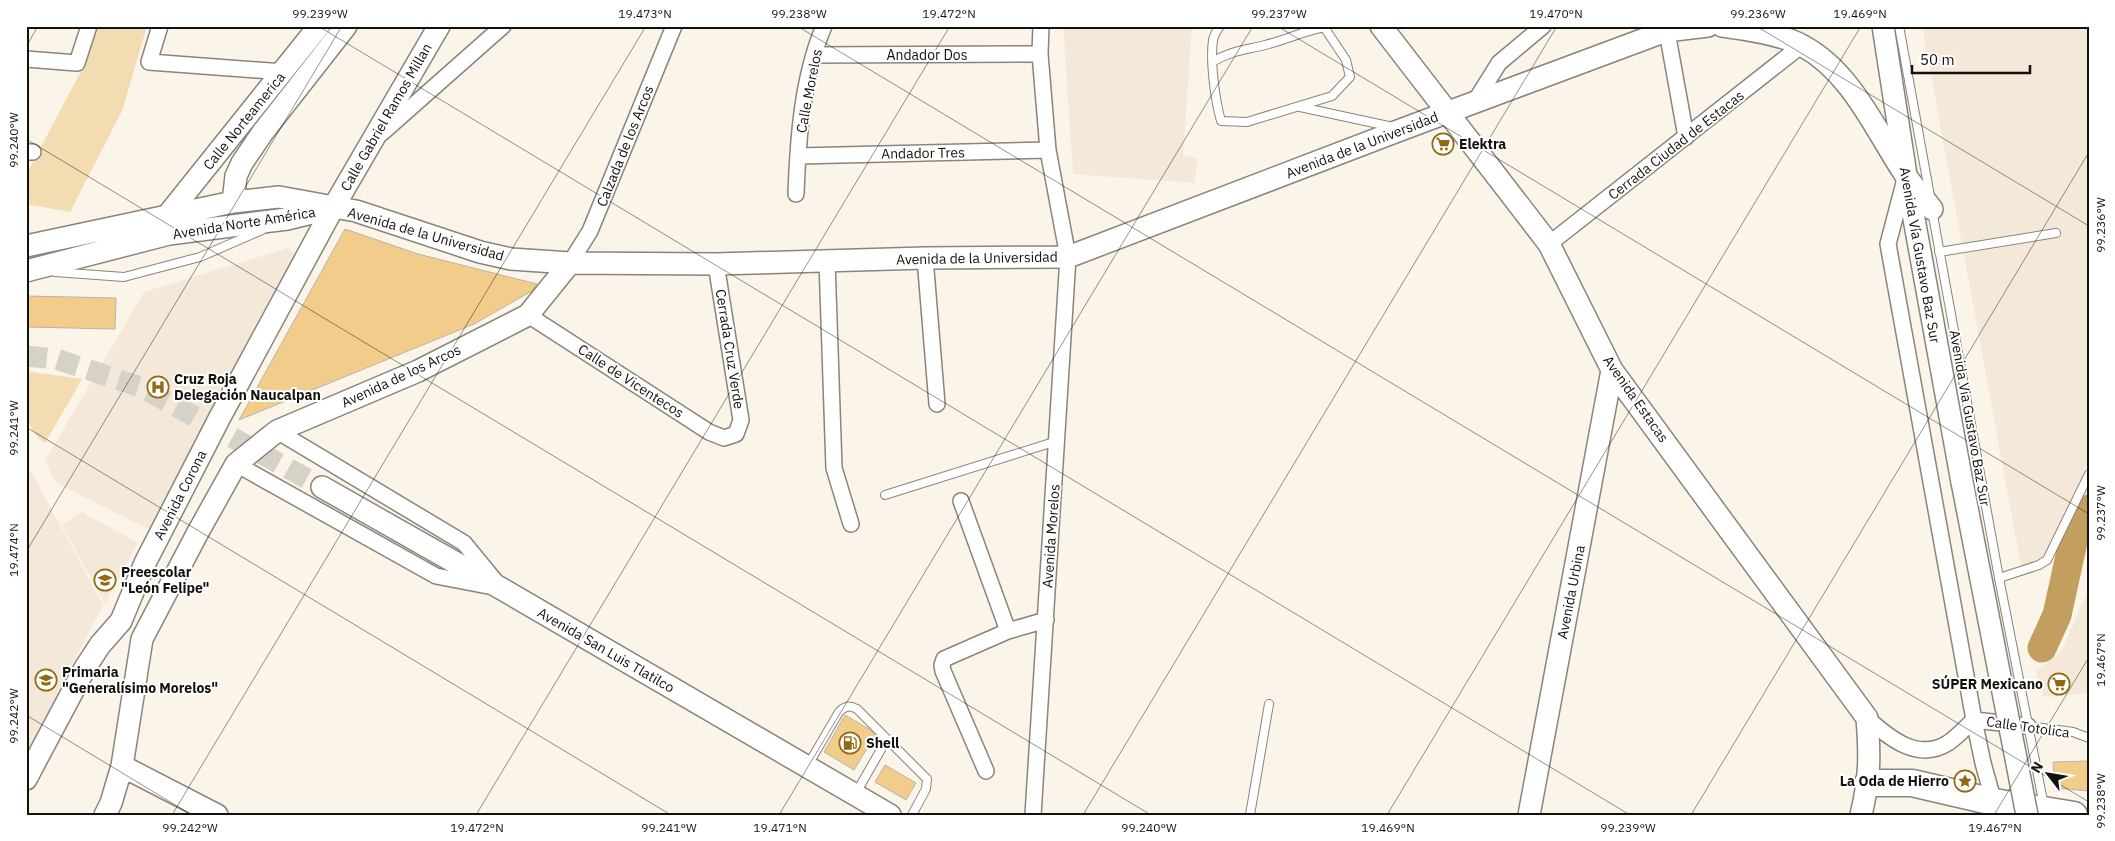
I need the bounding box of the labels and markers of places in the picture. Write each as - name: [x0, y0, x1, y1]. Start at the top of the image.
- supermarket icon: Elektra: [1431, 132, 1455, 156]
- place label: Elektra: [1459, 135, 1506, 153]
- place label: Cruz Roja Delegación Naucalpan: [174, 370, 321, 404]
- hospital icon: Cruz Roja Delegación Naucalpan: [146, 375, 170, 399]
- place label: Preescolar "León Felipe": [121, 563, 209, 597]
- school or university icon: Preescolar "León Felipe": [93, 568, 117, 592]
- place label: Primaria "Generalísimo Morelos": [62, 663, 218, 697]
- school or university icon: Primaria "Generalísimo Morelos": [34, 668, 58, 692]
- supermarket icon: SÚPER Mexicano: [2047, 672, 2071, 696]
- place label: SÚPER Mexicano: [1932, 674, 2043, 693]
- fuel station icon: Shell: [838, 731, 862, 755]
- place label: Shell: [866, 734, 899, 752]
- place icon: La Oda de Hierro: [1953, 769, 1977, 793]
- place label: La Oda de Hierro: [1840, 772, 1949, 790]

